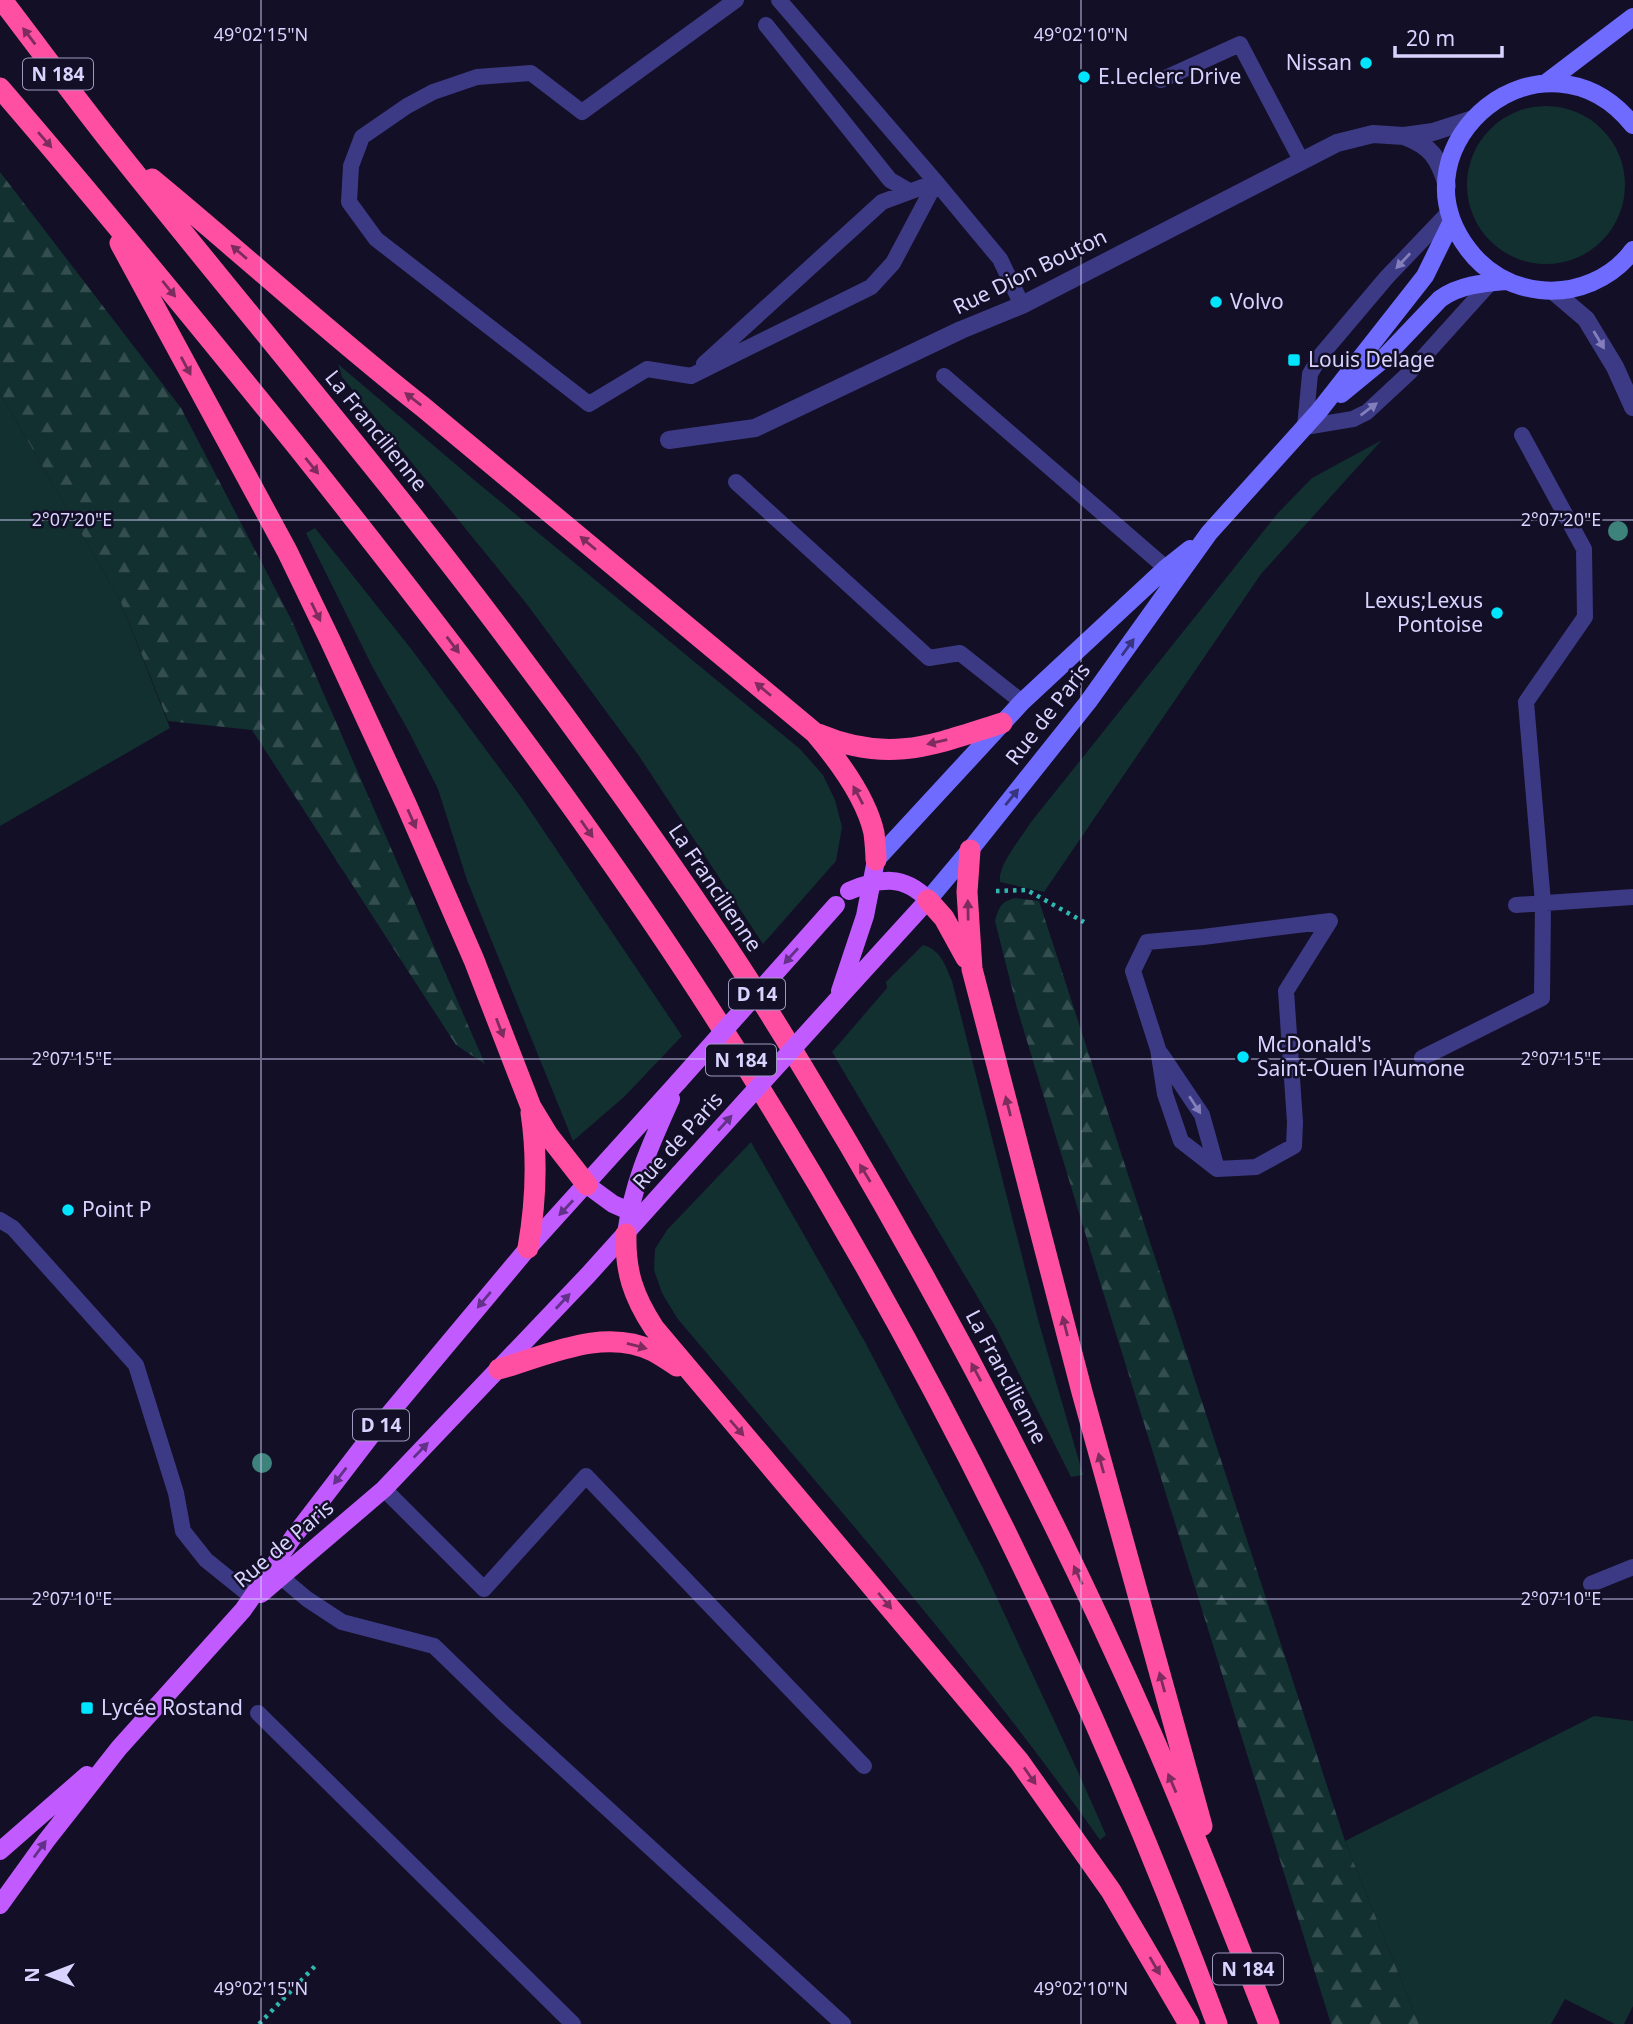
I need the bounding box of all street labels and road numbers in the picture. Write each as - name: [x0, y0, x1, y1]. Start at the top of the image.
- road number: N 184: [23, 58, 93, 90]
- street label: Rue Dion Bouton: [948, 222, 1111, 320]
- street label: La Francilienne: [319, 364, 434, 497]
- street label: Rue de Paris: [999, 657, 1096, 770]
- street label: La Francilienne: [663, 818, 769, 957]
- road number: D 14: [729, 978, 785, 1010]
- road number: N 184: [706, 1044, 776, 1076]
- street label: Rue de Paris: [626, 1086, 729, 1195]
- street label: La Francilienne: [960, 1305, 1054, 1449]
- road number: D 14: [353, 1410, 409, 1441]
- street label: Rue de Paris: [228, 1493, 339, 1593]
- road number: N 184: [1213, 1954, 1283, 1984]

